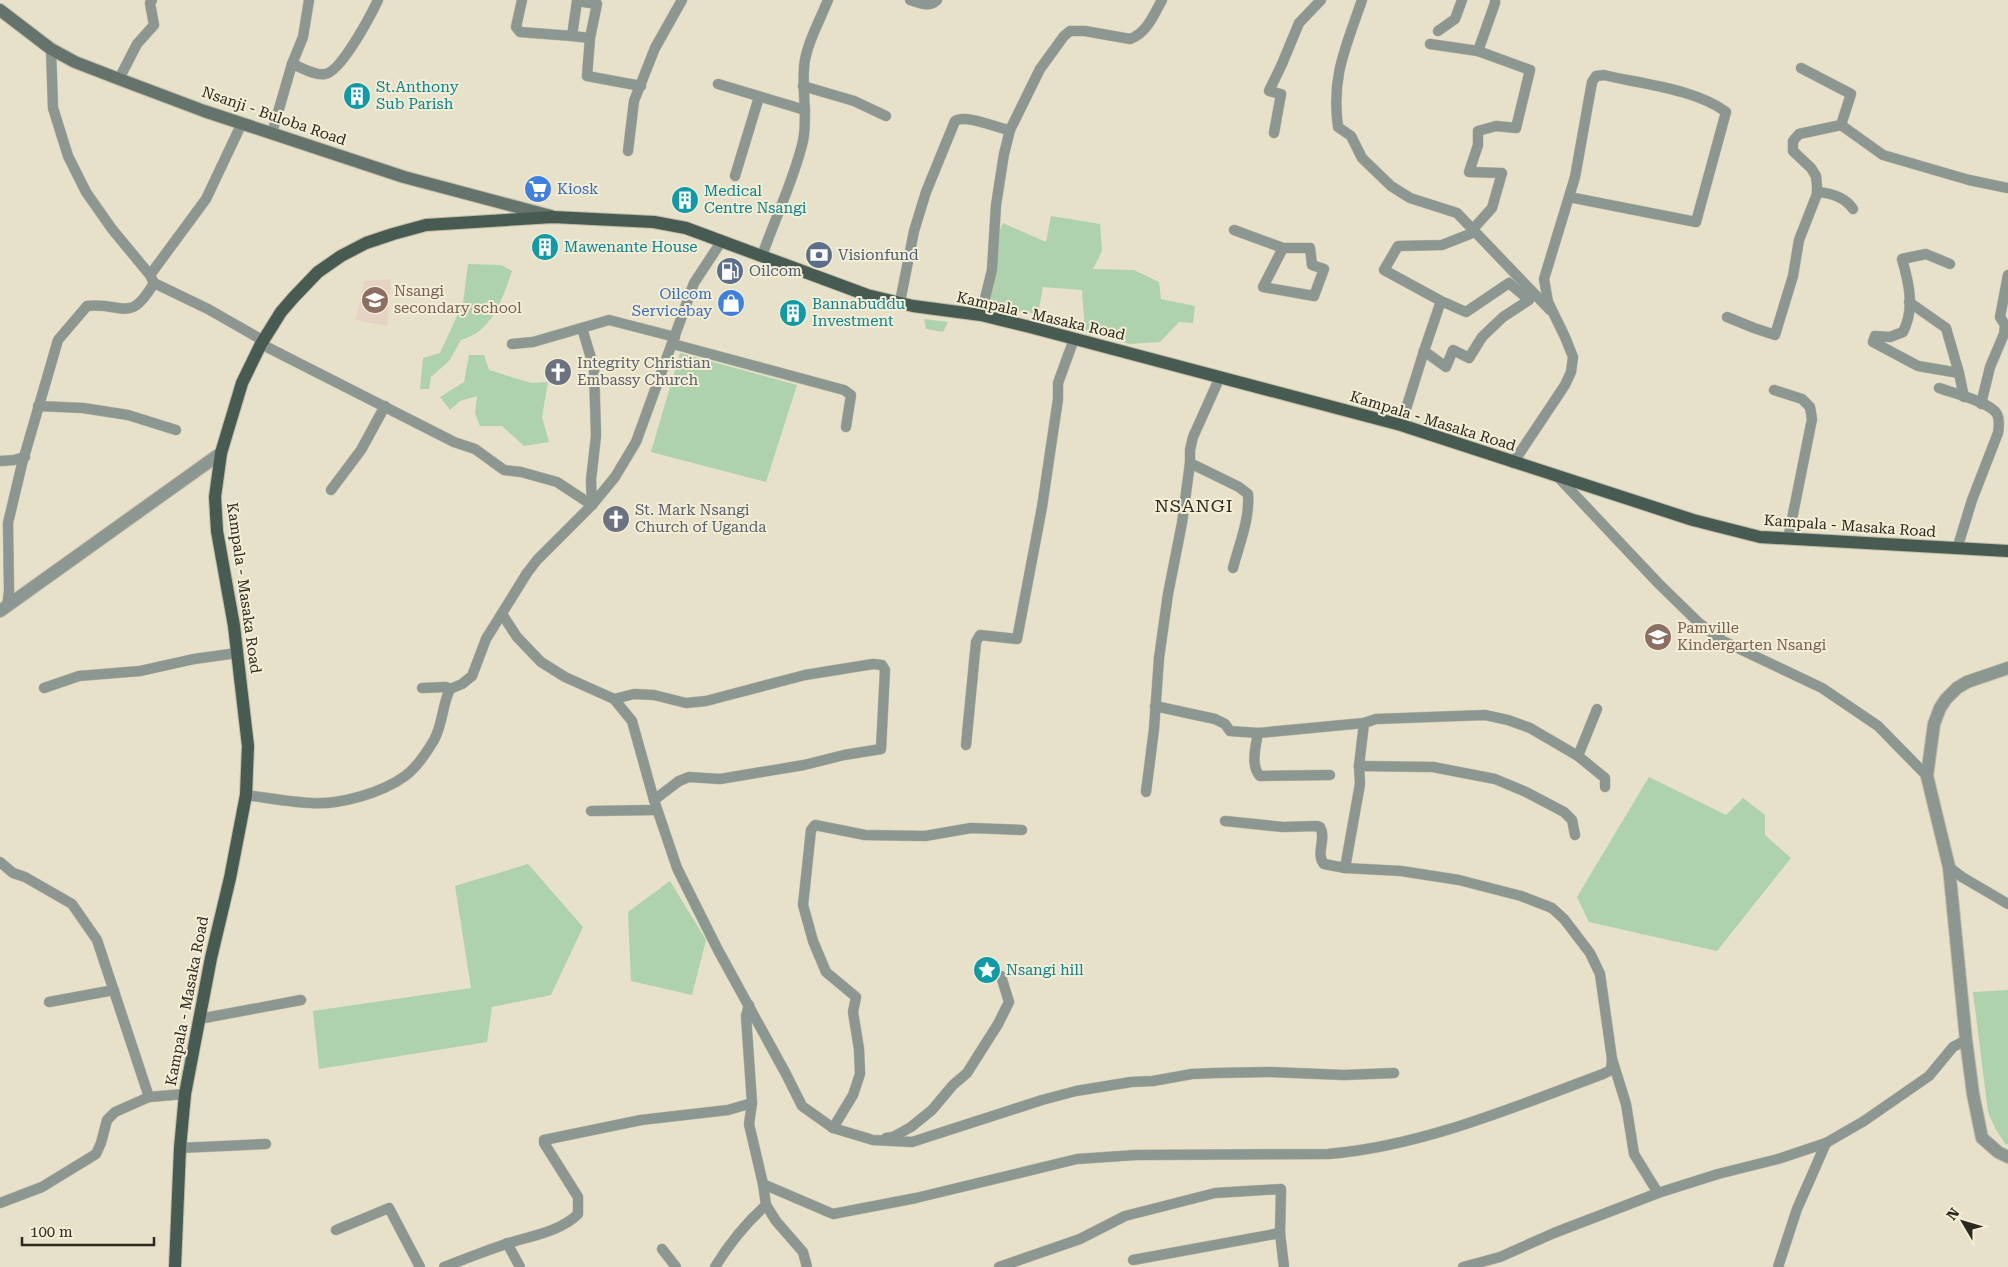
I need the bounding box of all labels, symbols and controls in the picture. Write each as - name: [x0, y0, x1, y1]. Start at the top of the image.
- place label: St.Anthony Sub Parish: [376, 78, 459, 113]
- building icon: St.Anthony Sub Parish: [342, 81, 372, 111]
- street label: Nsanji - Buloba Road: [199, 83, 349, 149]
- supermarket icon: Kiosk: [523, 174, 553, 204]
- place label: Kiosk: [557, 180, 599, 198]
- place label: Medical Centre Nsangi: [704, 182, 807, 217]
- building icon: Medical Centre Nsangi: [670, 185, 700, 215]
- building icon: Mawenante House: [530, 232, 560, 262]
- place label: Mawenante House: [564, 238, 697, 256]
- bank icon: Visionfund: [804, 240, 834, 270]
- place label: Visionfund: [838, 246, 919, 264]
- fuel station icon: Oilcom: [715, 256, 745, 286]
- place label: Oilcom: [749, 262, 802, 280]
- place label: Nsangi secondary school: [394, 282, 522, 317]
- school or university icon: Nsangi secondary school: [360, 285, 390, 315]
- place label: Oilcom Servicebay: [632, 285, 712, 320]
- shop icon: Oilcom Servicebay: [716, 288, 746, 318]
- street label: Kampala - Masaka Road: [955, 288, 1127, 344]
- place label: Bannabuddu Investment: [812, 295, 906, 330]
- building icon: Bannabuddu Investment: [778, 298, 808, 328]
- place label: Integrity Christian Embassy Church: [577, 354, 711, 389]
- church icon: Integrity Christian Embassy Church: [543, 357, 573, 387]
- street label: Kampala - Masaka Road: [1348, 387, 1518, 455]
- district label: NSANGI: [1154, 495, 1234, 516]
- street label: Kampala - Masaka Road: [223, 501, 265, 675]
- place label: St. Mark Nsangi Church of Uganda: [635, 501, 766, 536]
- church icon: St. Mark Nsangi Church of Uganda: [601, 504, 631, 534]
- street label: Kampala - Masaka Road: [1763, 511, 1937, 541]
- place label: Pamville Kindergarten Nsangi: [1677, 619, 1826, 654]
- school or university icon: Pamville Kindergarten Nsangi: [1643, 622, 1673, 652]
- street label: Kampala - Masaka Road: [162, 914, 212, 1087]
- place icon: Nsangi hill: [972, 955, 1002, 985]
- place label: Nsangi hill: [1006, 961, 1084, 979]
- north arrow: [1938, 1197, 1988, 1247]
- text: N: [1943, 1205, 1963, 1223]
- scale bar: [22, 1214, 155, 1246]
- text: 100 m: [30, 1223, 73, 1241]

